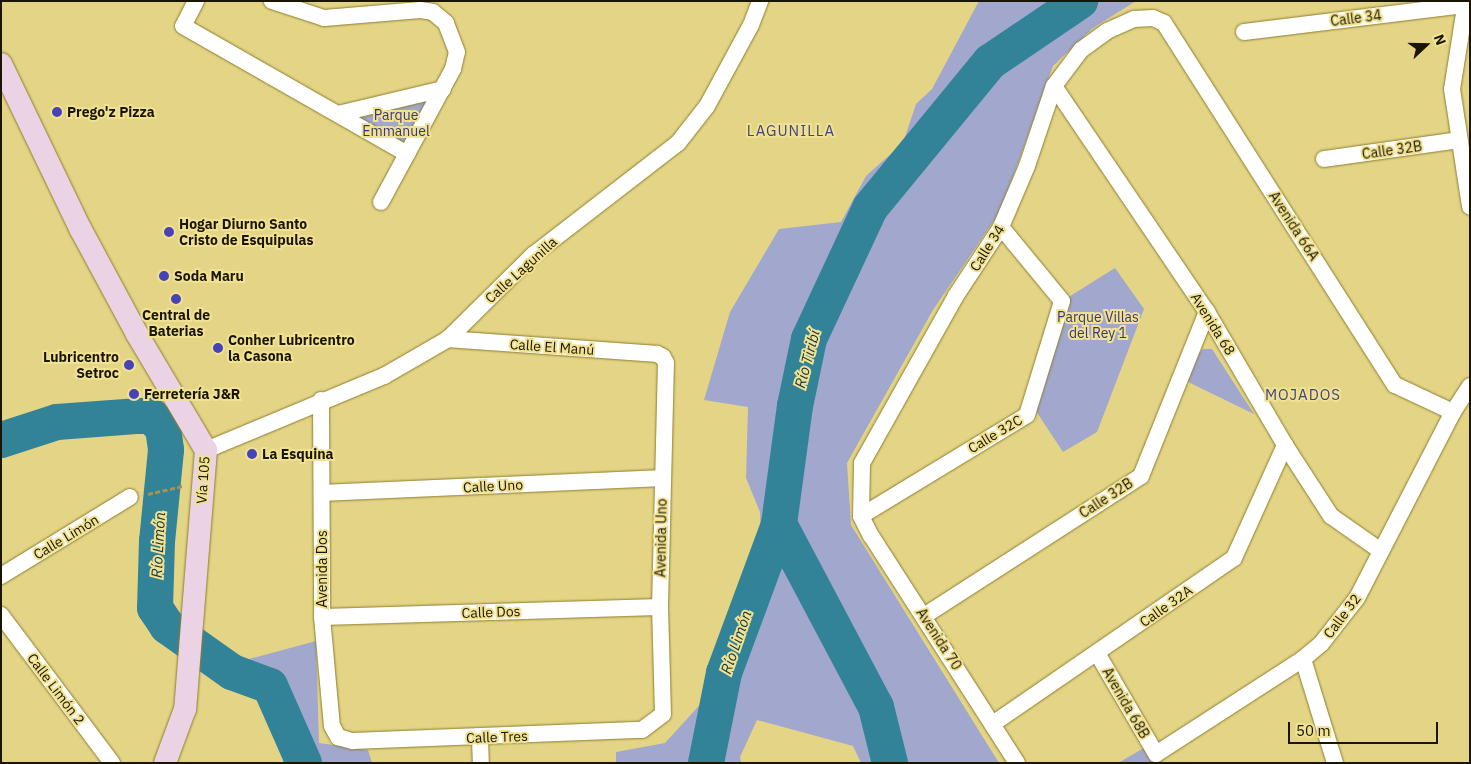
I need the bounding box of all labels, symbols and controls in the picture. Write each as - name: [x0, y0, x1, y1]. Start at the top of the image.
- street label: Calle 34: [1329, 7, 1383, 29]
- north arrow: [1401, 20, 1451, 70]
- text: N: [1430, 32, 1450, 48]
- place label: Prego'z Pizza: [67, 104, 155, 120]
- marker: Prego'z Pizza: [51, 106, 63, 118]
- park label: Parque Emmanuel: [362, 107, 430, 140]
- district label: LAGUNILLA: [746, 122, 836, 140]
- street label: Calle 32B: [1361, 137, 1423, 163]
- street label: Avenida 66A: [1265, 188, 1323, 264]
- place label: Hogar Diurno Santo Cristo de Esquipulas: [179, 216, 313, 248]
- street label: Calle 34: [966, 222, 1008, 274]
- marker: Hogar Diurno Santo Cristo de Esquipulas: [163, 226, 175, 238]
- street label: Calle Lagunilla: [482, 233, 560, 307]
- place label: Soda Maru: [174, 268, 244, 284]
- marker: Soda Maru: [158, 270, 170, 282]
- street label: Avenida 68: [1187, 290, 1239, 358]
- marker: Central de Baterias: [170, 293, 182, 305]
- place label: Central de Baterias: [142, 307, 210, 340]
- park label: Parque Villas del Rey 1: [1057, 309, 1139, 342]
- water label: Río Tiribí: [791, 328, 823, 390]
- place label: Conher Lubricentro la Casona: [228, 332, 355, 364]
- street label: Calle El Manú: [509, 336, 595, 358]
- marker: Conher Lubricentro la Casona: [212, 342, 224, 354]
- place label: Lubricentro Setroc: [43, 349, 119, 382]
- marker: Lubricentro Setroc: [123, 359, 135, 371]
- place label: Ferretería J&R: [144, 386, 240, 402]
- district label: MOJADOS: [1264, 386, 1342, 404]
- marker: Ferretería J&R: [128, 388, 140, 400]
- street label: Calle 32C: [965, 411, 1025, 457]
- place label: La Esquina: [262, 446, 333, 462]
- marker: La Esquina: [246, 448, 258, 460]
- street label: Vía 105: [193, 455, 213, 505]
- street label: Calle 32B: [1076, 474, 1136, 522]
- street label: Calle Uno: [463, 476, 523, 496]
- street label: Avenida Uno: [652, 498, 670, 578]
- street label: Calle Limón: [30, 511, 102, 563]
- water label: Río Limón: [147, 512, 169, 578]
- street label: Avenida Dos: [314, 530, 330, 608]
- street label: Calle 32A: [1136, 582, 1196, 630]
- street label: Calle 32: [1320, 590, 1364, 642]
- street label: Calle Dos: [461, 603, 521, 621]
- street label: Avenida 70: [913, 605, 965, 673]
- water label: Río Limón: [717, 608, 755, 676]
- street label: Calle Limón 2: [24, 650, 88, 728]
- street label: Avenida 68B: [1099, 664, 1153, 742]
- scale bar: [1291, 712, 1441, 744]
- text: 50 m: [1296, 721, 1331, 740]
- street label: Calle Tres: [466, 728, 528, 746]

